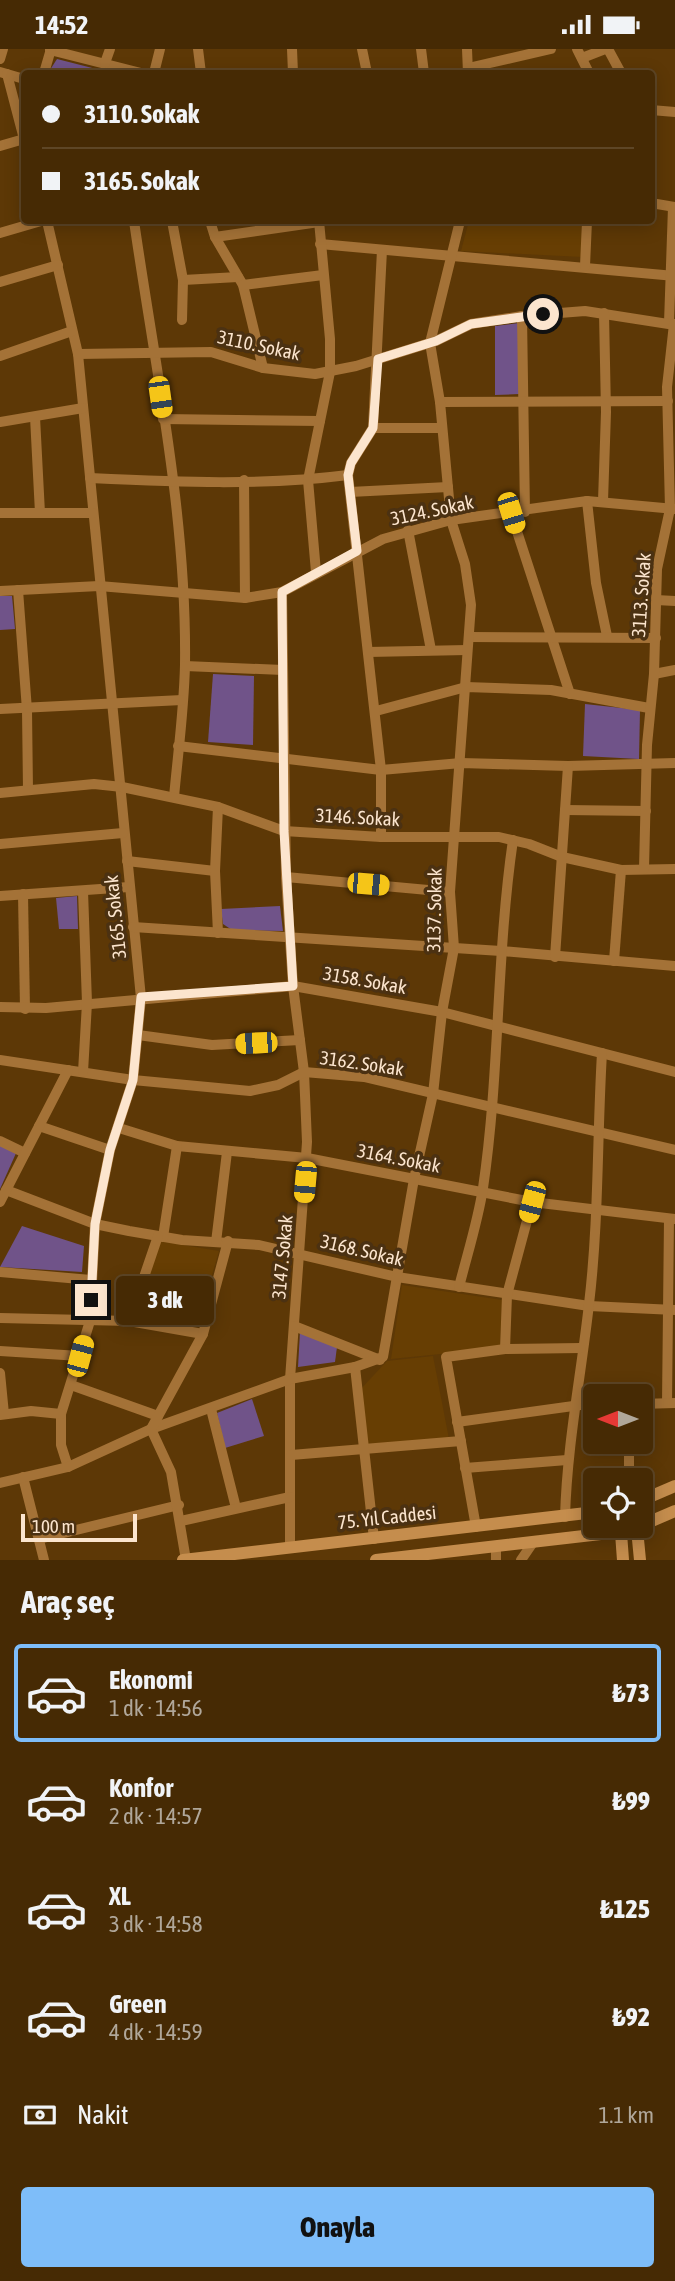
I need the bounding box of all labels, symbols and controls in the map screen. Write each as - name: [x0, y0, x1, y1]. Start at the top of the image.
- text: 14:52: [35, 10, 89, 40]
- text: 3110. Sokak: [84, 99, 199, 129]
- text: 3165. Sokak: [84, 166, 199, 196]
- route start: [527, 298, 559, 330]
- street label: 3110. Sokak: [216, 325, 303, 365]
- car: [147, 375, 174, 419]
- street label: 3124. Sokak: [389, 490, 476, 530]
- car: [495, 490, 528, 536]
- street label: 3113. Sokak: [627, 552, 655, 638]
- street label: 3146. Sokak: [315, 804, 401, 830]
- street label: 3137. Sokak: [422, 867, 446, 952]
- car: [347, 872, 390, 896]
- street label: 3165. Sokak: [100, 873, 130, 960]
- street label: 3158. Sokak: [322, 962, 409, 998]
- car: [235, 1031, 278, 1055]
- street label: 3162. Sokak: [319, 1046, 406, 1080]
- street label: 3164. Sokak: [356, 1139, 443, 1177]
- car: [293, 1160, 318, 1204]
- car: [517, 1179, 548, 1225]
- street label: 3147. Sokak: [267, 1213, 297, 1300]
- street label: 3168. Sokak: [319, 1230, 406, 1270]
- callout: 3 dk: [116, 1275, 214, 1325]
- route end: [75, 1284, 107, 1316]
- text: 3 dk: [148, 1287, 182, 1313]
- car: [65, 1333, 96, 1379]
- north arrow: [583, 1384, 653, 1454]
- map controls: [583, 1384, 653, 1538]
- button: locate: [583, 1468, 653, 1538]
- street label: 75. Yıl Caddesi: [337, 1501, 437, 1533]
- scale bar: [21, 1511, 136, 1543]
- text: 100 m: [32, 1515, 75, 1537]
- text: Araç seç: [21, 1583, 114, 1620]
- icon: car: [25, 1662, 88, 1725]
- text: Ekonomi: [109, 1665, 193, 1695]
- text: ₺73: [613, 1678, 650, 1708]
- text: 1 dk · 14:56: [109, 1695, 203, 1721]
- icon: car: [25, 1770, 88, 1833]
- text: Konfor: [109, 1773, 173, 1803]
- text: ₺99: [613, 1786, 650, 1816]
- text: 2 dk · 14:57: [109, 1803, 203, 1829]
- icon: car: [25, 1878, 88, 1941]
- text: XL: [109, 1881, 131, 1911]
- text: ₺125: [600, 1894, 650, 1924]
- text: 3 dk · 14:58: [109, 1911, 203, 1937]
- icon: car: [25, 1986, 88, 2049]
- text: Green: [109, 1989, 167, 2019]
- text: ₺92: [613, 2002, 650, 2032]
- text: 4 dk · 14:59: [109, 2019, 203, 2045]
- icon: cash: [21, 2096, 59, 2134]
- text: Nakit: [77, 2100, 129, 2130]
- text: 1.1 km: [598, 2102, 654, 2128]
- button: Onayla: [21, 2187, 654, 2267]

